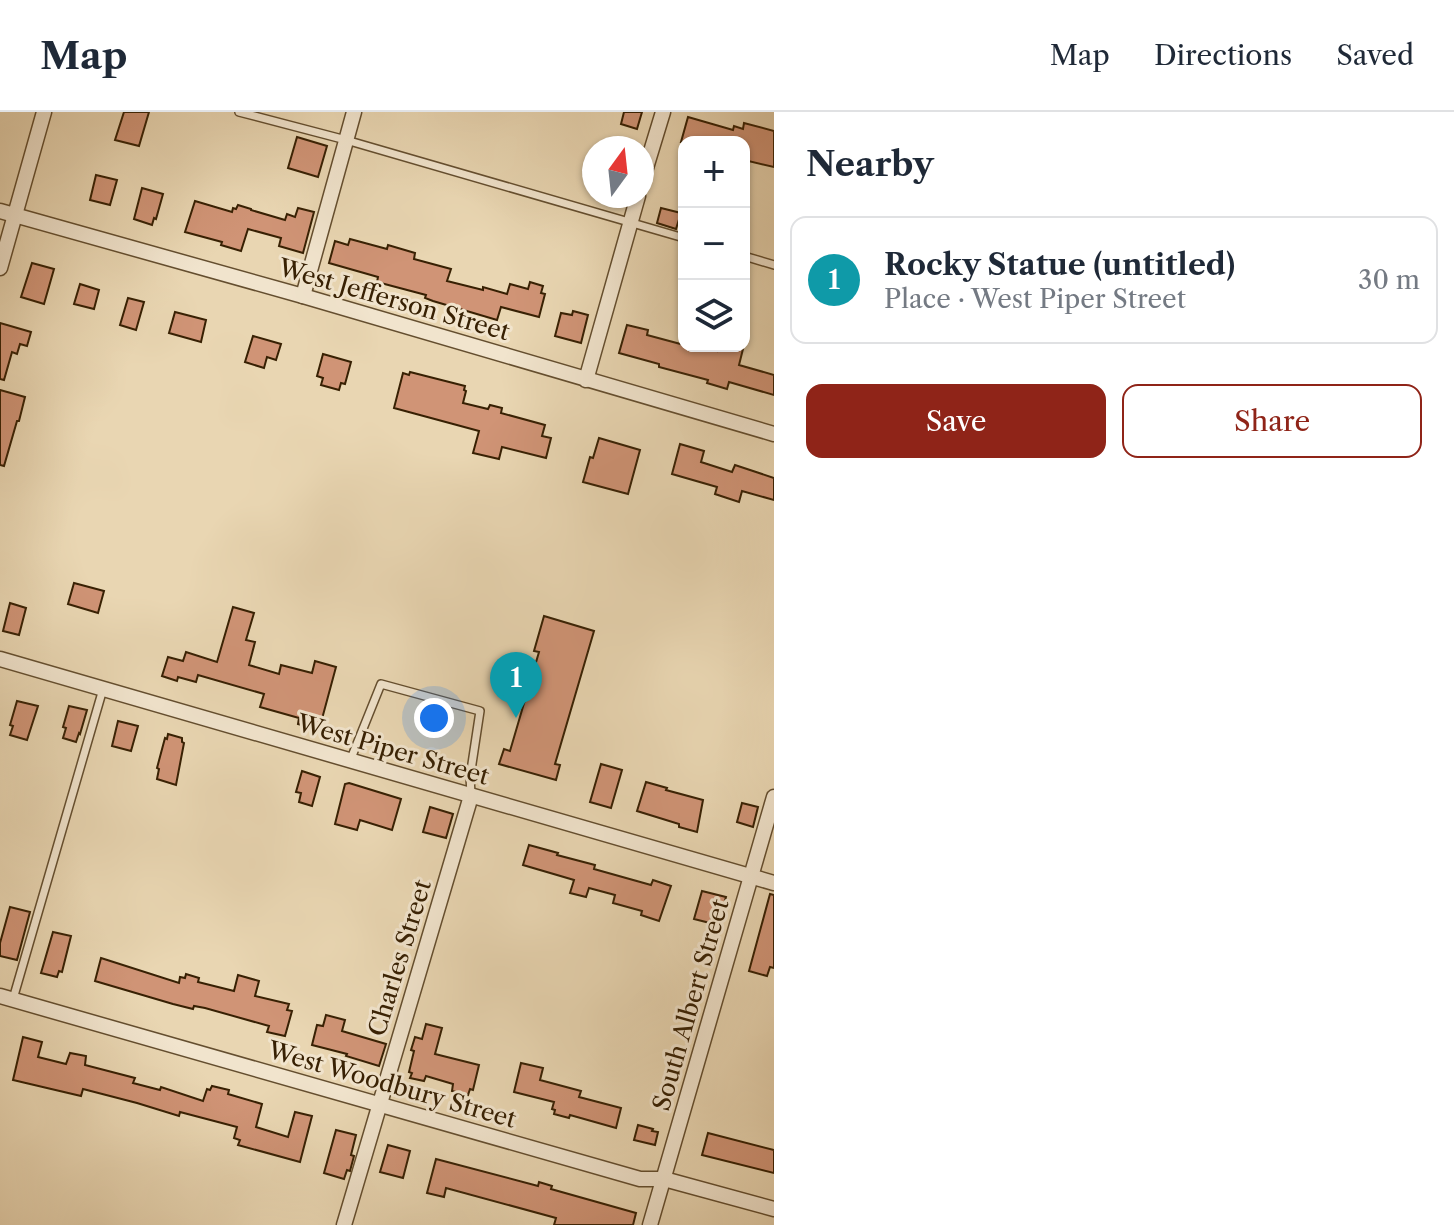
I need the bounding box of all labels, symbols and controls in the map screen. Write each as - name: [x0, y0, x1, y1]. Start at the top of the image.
- text: Map: [40, 32, 128, 79]
- text: Map: [1050, 38, 1110, 72]
- text: Directions: [1154, 38, 1292, 72]
- text: Saved: [1336, 38, 1414, 72]
- north arrow: [582, 136, 654, 208]
- map controls: [678, 136, 750, 352]
- button: +: [678, 136, 750, 208]
- text: Nearby: [806, 143, 934, 185]
- button: −: [678, 208, 750, 280]
- text: Rocky Statue (untitled): [884, 246, 1235, 283]
- street label: West Jefferson Street: [274, 252, 513, 347]
- text: 1: [828, 264, 840, 296]
- text: 30 m: [1358, 264, 1420, 296]
- button: layers: [678, 280, 750, 352]
- text: Place · West Piper Street: [884, 283, 1186, 315]
- button: Save: [806, 384, 1106, 458]
- button: Share: [1122, 384, 1422, 458]
- pin: 1: [490, 652, 542, 718]
- your location: [414, 698, 454, 738]
- street label: West Piper Street: [293, 708, 493, 791]
- street label: Charles Street: [362, 876, 437, 1039]
- street label: South Albert Street: [646, 895, 735, 1114]
- street label: West Woodbury Street: [264, 1035, 520, 1134]

